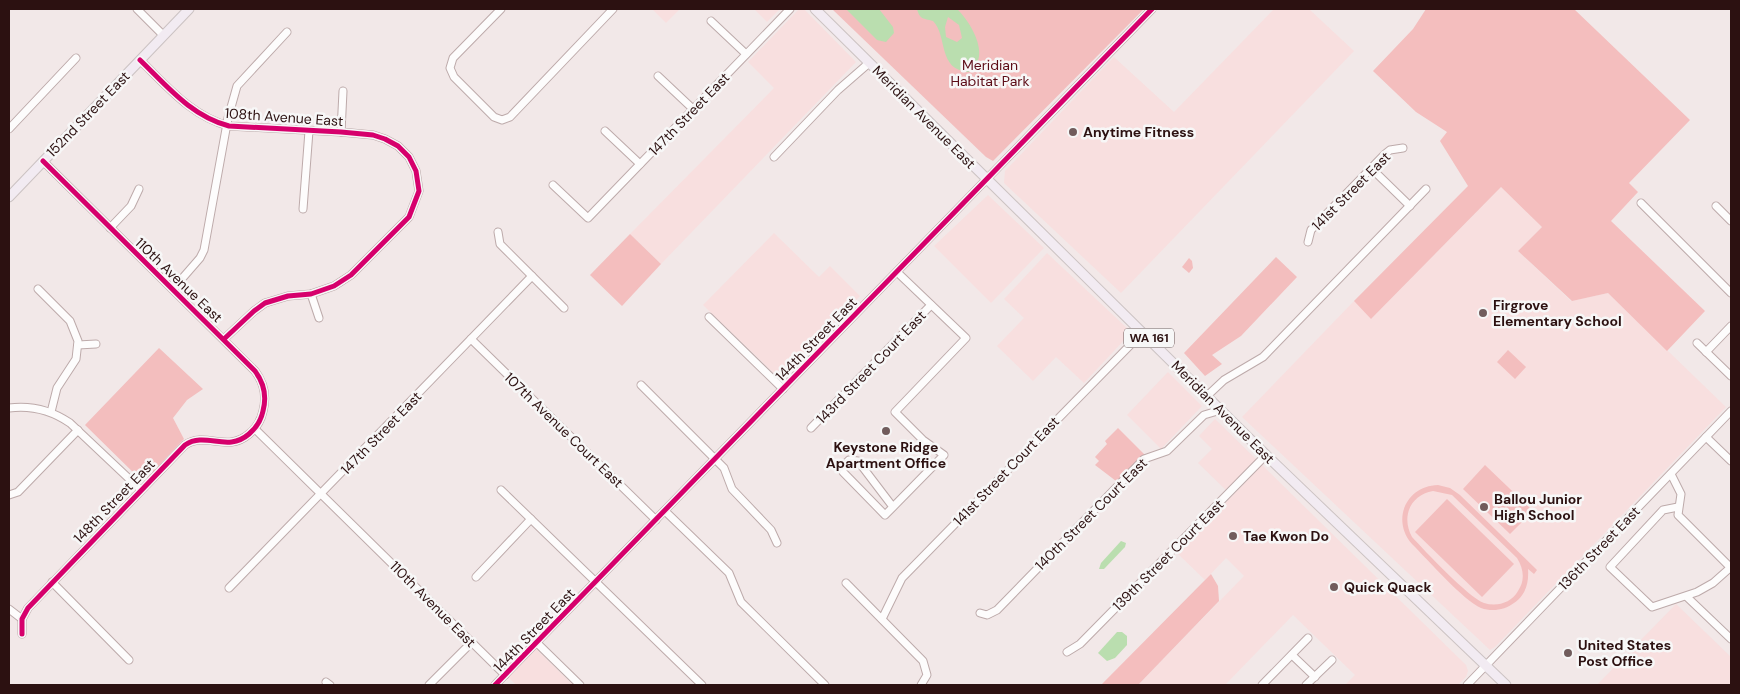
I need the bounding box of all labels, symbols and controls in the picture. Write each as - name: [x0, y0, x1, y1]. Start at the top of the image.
- park label: Meridian Habitat Park: [950, 56, 1030, 90]
- street label: Meridian Avenue East: [869, 62, 979, 172]
- street label: 152nd Street East: [42, 67, 134, 161]
- street label: 147th Street East: [645, 69, 733, 159]
- street label: 108th Avenue East: [224, 104, 344, 130]
- place label: Anytime Fitness: [1083, 123, 1194, 141]
- marker: Anytime Fitness: [1067, 126, 1079, 138]
- street label: 141st Street East: [1308, 148, 1394, 234]
- street label: 110th Avenue East: [132, 234, 226, 326]
- street label: 144th Street East: [771, 293, 861, 385]
- place label: Firgrove Elementary School: [1493, 296, 1622, 330]
- street label: 143rd Street Court East: [812, 307, 930, 427]
- marker: Firgrove Elementary School: [1477, 307, 1489, 319]
- road number: WA 161: [1124, 328, 1174, 348]
- street label: Meridian Avenue East: [1168, 357, 1278, 467]
- street label: 107th Avenue Court East: [501, 369, 627, 491]
- street label: 147th Street East: [337, 388, 425, 478]
- street label: 141st Street Court East: [949, 413, 1063, 529]
- marker: Keystone Ridge Apartment Office: [880, 425, 892, 437]
- place label: Keystone Ridge Apartment Office: [826, 438, 946, 472]
- street label: 140th Street Court East: [1031, 454, 1151, 574]
- street label: 148th Street East: [69, 455, 159, 547]
- place label: Ballou Junior High School: [1494, 490, 1582, 524]
- street label: 139th Street Court East: [1109, 496, 1227, 614]
- marker: Ballou Junior High School: [1478, 501, 1490, 513]
- street label: 136th Street East: [1554, 502, 1644, 594]
- place label: Tae Kwon Do: [1243, 527, 1329, 545]
- marker: Tae Kwon Do: [1227, 530, 1239, 542]
- street label: 110th Avenue East: [386, 557, 480, 651]
- place label: Quick Quack: [1344, 578, 1432, 596]
- marker: Quick Quack: [1328, 581, 1340, 593]
- street label: 144th Street East: [489, 584, 579, 676]
- place label: United States Post Office: [1578, 636, 1671, 670]
- marker: United States Post Office: [1562, 647, 1574, 659]

